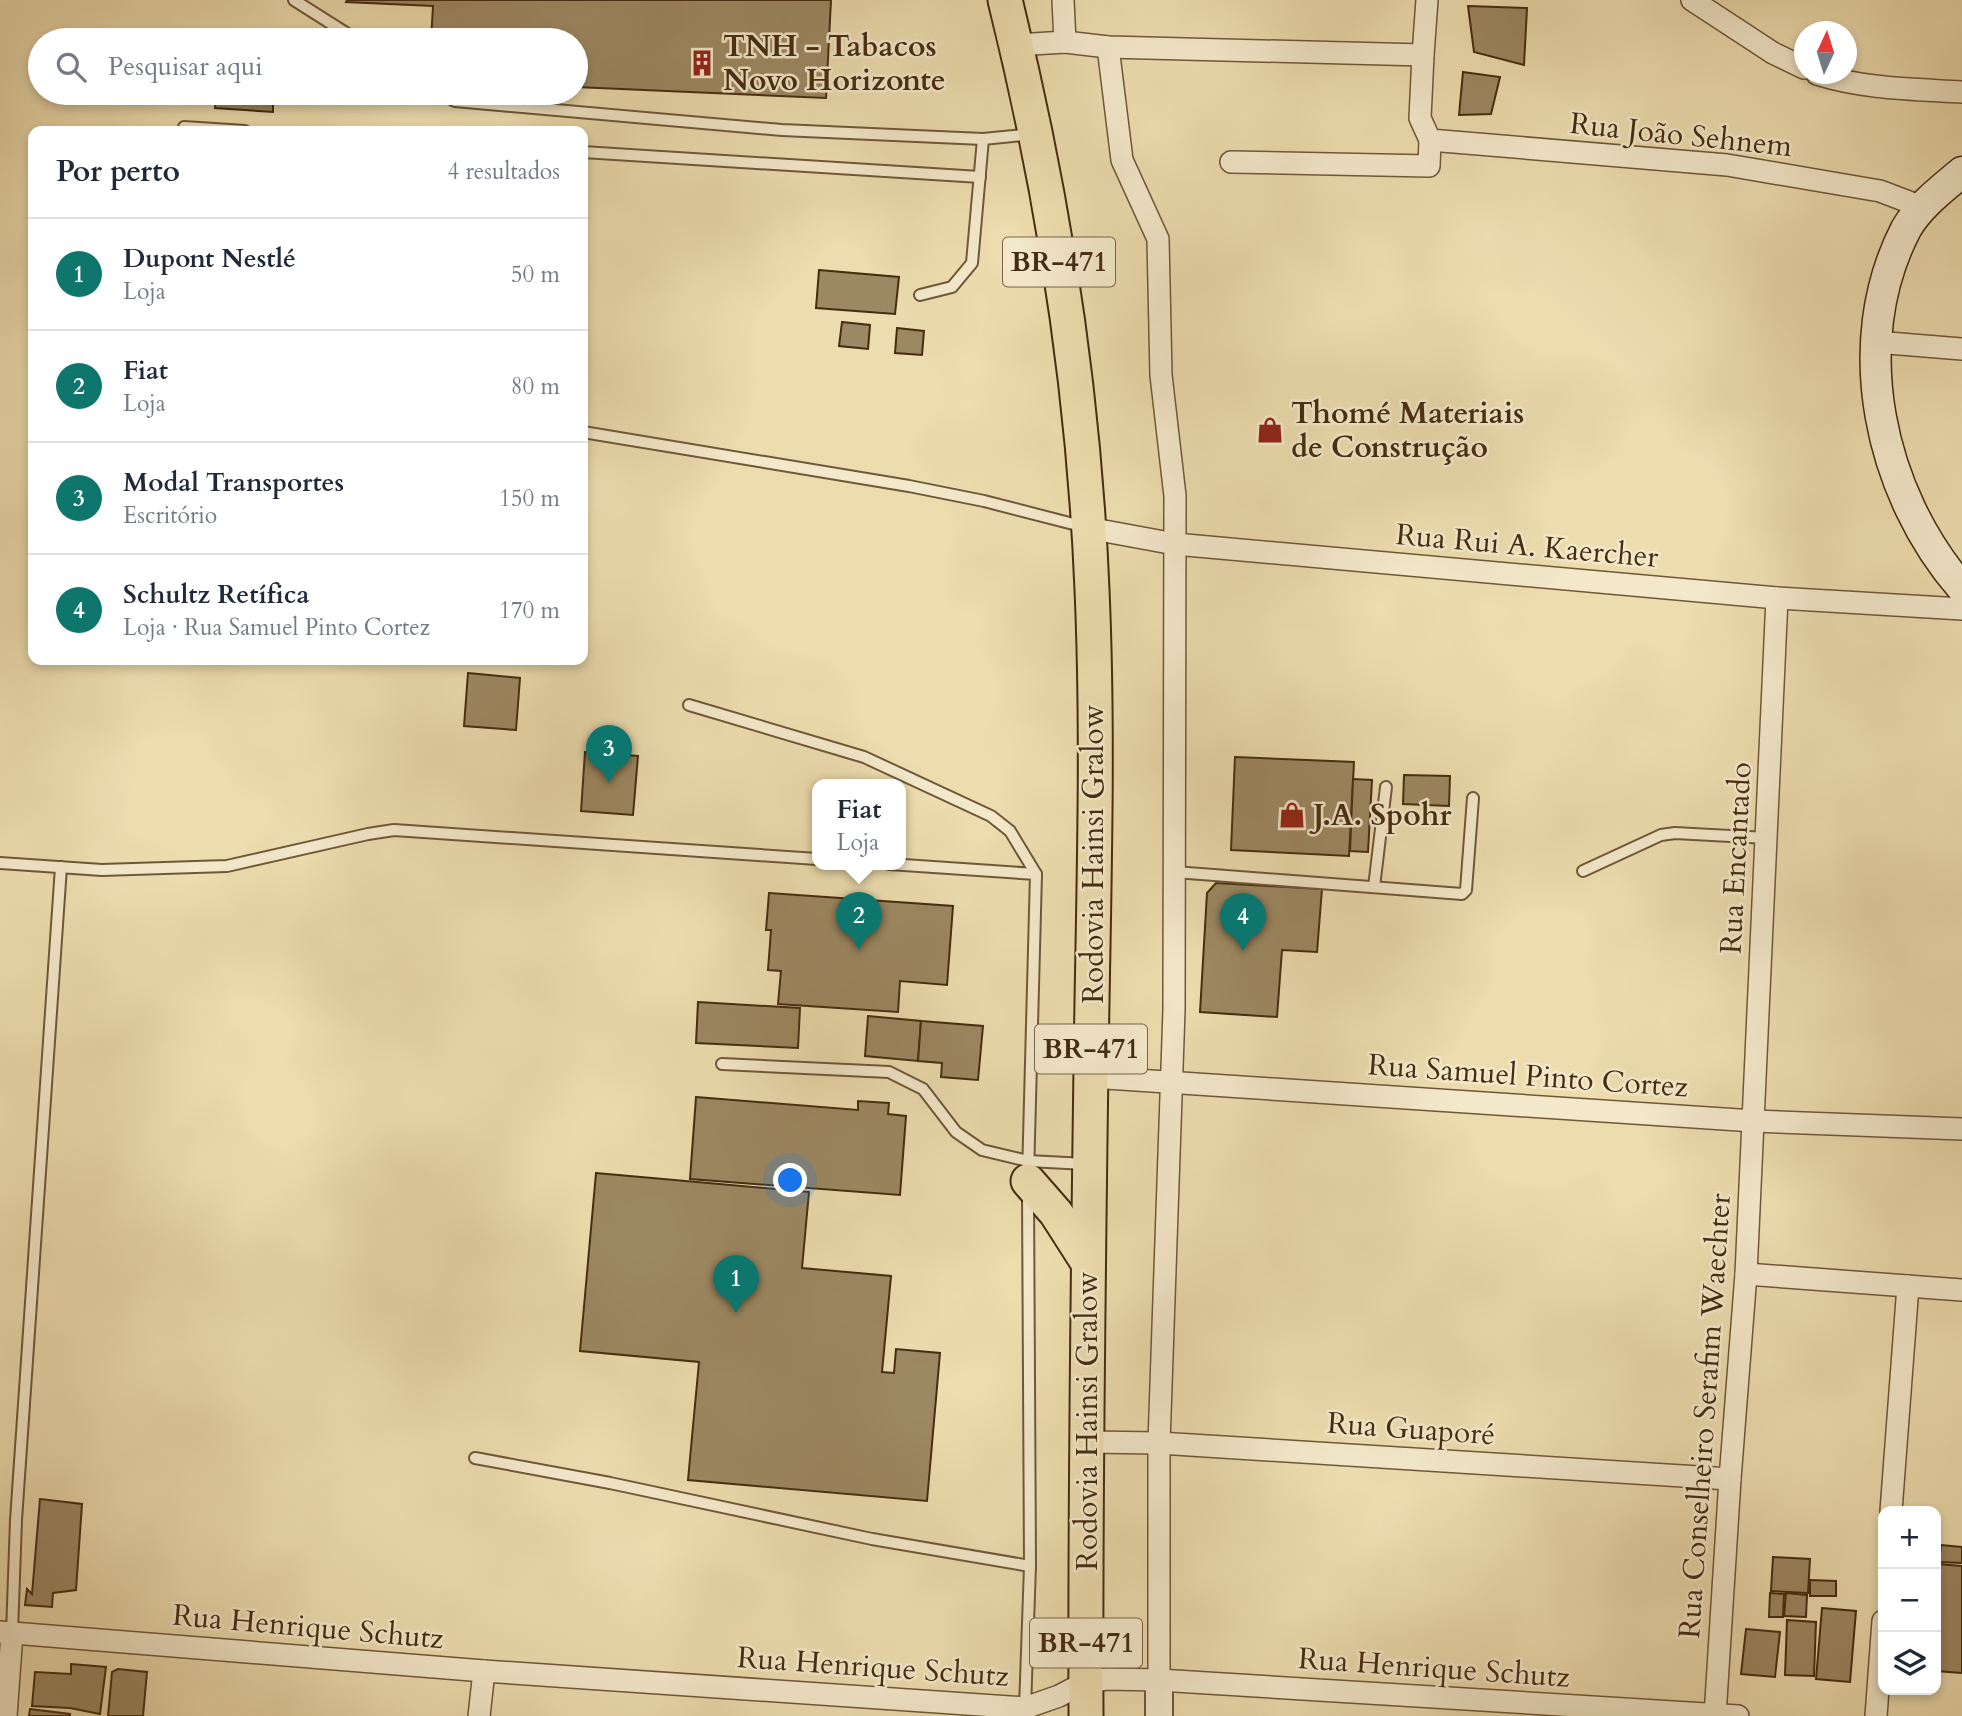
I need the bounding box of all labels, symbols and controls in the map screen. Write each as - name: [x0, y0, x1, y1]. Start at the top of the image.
- north arrow: [1794, 21, 1857, 84]
- place label: TNH - Tabacos Novo Horizonte: [723, 26, 946, 101]
- search box: [28, 28, 588, 105]
- icon: search: [52, 48, 90, 86]
- building icon: TNH - Tabacos Novo Horizonte: [687, 48, 717, 78]
- text: Pesquisar aqui: [108, 49, 263, 84]
- street label: Rua João Sehnem: [1568, 103, 1795, 167]
- text: Por perto: [56, 151, 180, 192]
- text: 4 resultados: [447, 156, 560, 187]
- road number: BR-471: [1003, 238, 1115, 286]
- text: Dupont Nestlé: [123, 241, 296, 276]
- text: 1: [73, 259, 85, 290]
- text: 50 m: [511, 259, 560, 290]
- text: Loja: [123, 276, 166, 307]
- text: Fiat: [123, 353, 168, 388]
- text: 2: [73, 371, 85, 402]
- text: 80 m: [511, 371, 560, 402]
- text: Loja: [123, 388, 166, 419]
- place label: Thomé Materiais de Construção: [1291, 393, 1524, 468]
- shop icon: Thomé Materiais de Construção: [1255, 415, 1285, 445]
- text: Modal Transportes: [123, 465, 344, 500]
- text: 3: [73, 483, 85, 514]
- text: 150 m: [499, 483, 560, 514]
- text: Escritório: [123, 500, 217, 531]
- street label: Rua Rui A. Kaercher: [1394, 514, 1660, 578]
- text: Schultz Retífica: [123, 577, 309, 612]
- text: 4: [73, 595, 85, 626]
- text: 170 m: [499, 595, 560, 626]
- text: Loja · Rua Samuel Pinto Cortez: [123, 612, 430, 643]
- street label: Rodovia Hainsi Gralow: [1073, 704, 1114, 1004]
- pin: 3: [586, 725, 632, 783]
- street label: Rua Encantado: [1710, 761, 1762, 955]
- popup: [812, 779, 906, 870]
- text: Fiat: [836, 792, 882, 827]
- place label: J.A. Spohr: [1309, 795, 1452, 836]
- shop icon: J.A. Spohr: [1277, 800, 1307, 830]
- text: Loja: [836, 827, 879, 858]
- pin: 2: [836, 892, 882, 950]
- pin: 4: [1220, 893, 1266, 951]
- road number: BR-471: [1035, 1024, 1147, 1074]
- street label: Rua Samuel Pinto Cortez: [1366, 1044, 1690, 1108]
- your location: [773, 1163, 807, 1197]
- street label: Rua Conselheiro Serafim Waechter: [1669, 1192, 1741, 1640]
- pin: 1: [713, 1255, 759, 1313]
- street label: Rodovia Hainsi Gralow: [1067, 1271, 1108, 1571]
- street label: Rua Guaporé: [1326, 1403, 1496, 1455]
- map controls: [1878, 1506, 1941, 1695]
- button: +: [1878, 1506, 1941, 1569]
- button: −: [1878, 1569, 1941, 1632]
- street label: Rua Henrique Schutz: [171, 1595, 446, 1659]
- road number: BR-471: [1030, 1618, 1142, 1668]
- button: layers: [1878, 1632, 1941, 1695]
- street label: Rua Henrique Schutz: [736, 1637, 1011, 1697]
- street label: Rua Henrique Schutz: [1297, 1638, 1572, 1698]

